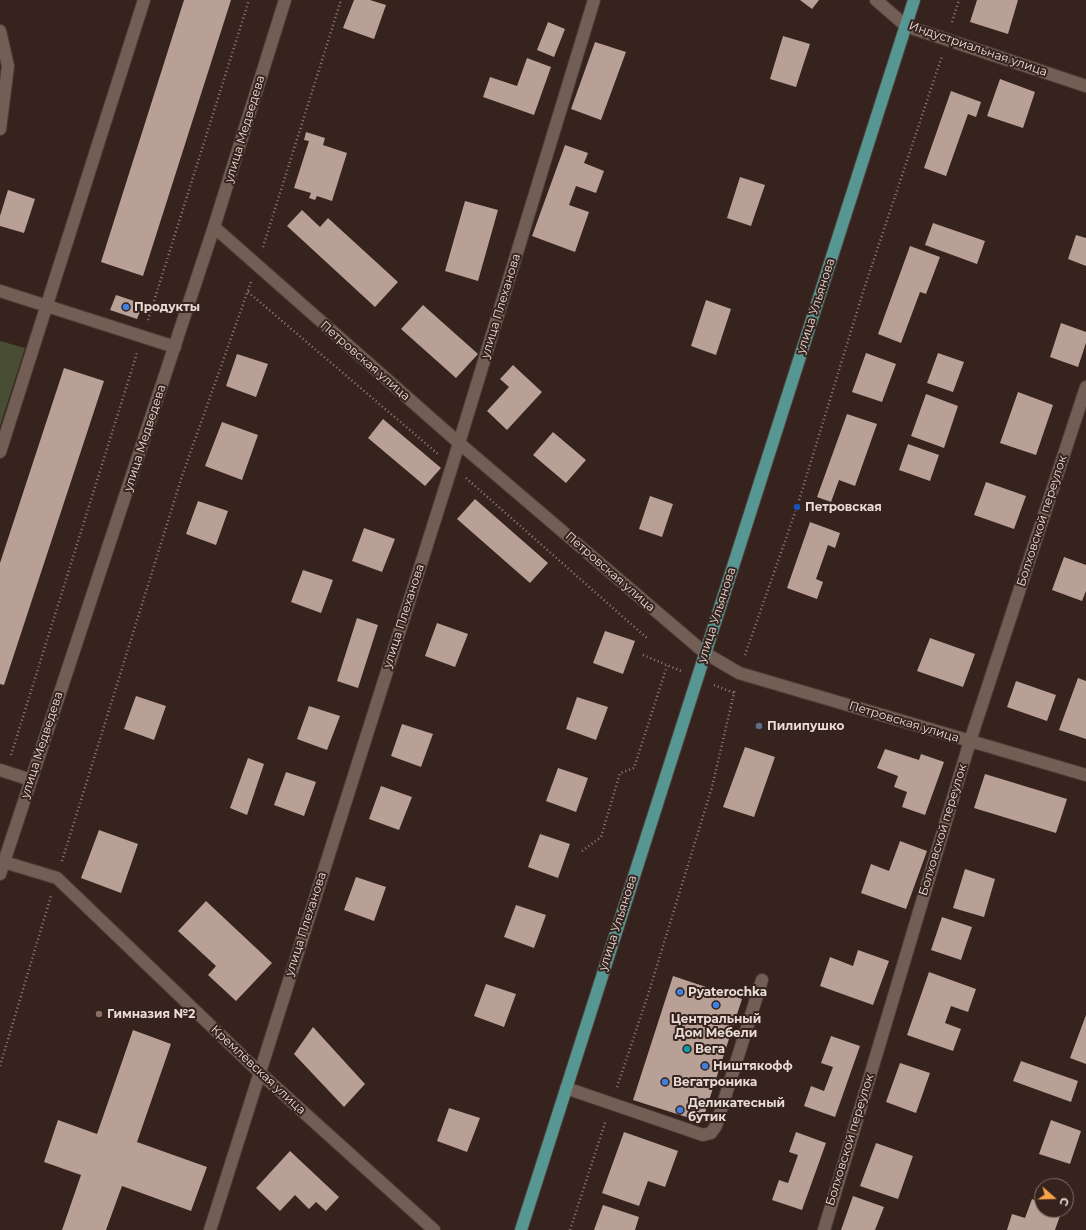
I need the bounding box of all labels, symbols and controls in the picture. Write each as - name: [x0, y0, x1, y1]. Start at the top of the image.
- street label: Индустриальная улица: [907, 19, 1049, 79]
- street label: улица Медведева: [222, 74, 268, 184]
- street label: улица Плеханова: [478, 252, 524, 360]
- street label: улица Ульянова: [794, 256, 838, 356]
- place label: Продукты: [134, 300, 200, 314]
- marker: Продукты: [121, 302, 131, 312]
- street label: Петровская улица: [317, 318, 413, 404]
- street label: улица Медведева: [121, 383, 169, 493]
- street label: Болховской переулок: [1014, 454, 1070, 588]
- place label: Петровская: [805, 500, 882, 514]
- marker: Петровская: [792, 502, 802, 512]
- street label: Петровская улица: [562, 529, 658, 615]
- street label: улица Плеханова: [380, 562, 428, 670]
- street label: улица Ульянова: [695, 565, 739, 665]
- street label: улица Медведева: [18, 690, 66, 800]
- street label: Петровская улица: [847, 698, 961, 746]
- place label: Пилипушко: [767, 719, 844, 733]
- marker: Пилипушко: [754, 721, 764, 731]
- street label: Болховской переулок: [916, 762, 970, 898]
- street label: улица Плеханова: [282, 870, 330, 978]
- street label: улица Ульянова: [596, 873, 640, 973]
- place label: Pyaterochka: [688, 985, 767, 999]
- marker: Pyaterochka: [675, 987, 685, 997]
- marker: Центральный Дом Мебели: [711, 1000, 721, 1010]
- place label: Гимназия №2: [107, 1007, 195, 1021]
- marker: Гимназия №2: [94, 1009, 104, 1019]
- place label: Центральный Дом Мебели: [671, 1012, 761, 1040]
- street label: Кремлёвская улица: [208, 1022, 308, 1118]
- place label: Вега: [695, 1042, 725, 1056]
- marker: Вега: [682, 1044, 692, 1054]
- place label: Ништякофф: [713, 1059, 793, 1073]
- marker: Ништякофф: [700, 1061, 710, 1071]
- street label: Болховской переулок: [823, 1072, 877, 1208]
- place label: Вегатроника: [673, 1075, 757, 1089]
- marker: Вегатроника: [660, 1077, 670, 1087]
- place label: Деликатесный бутик: [688, 1096, 785, 1124]
- marker: Деликатесный бутик: [675, 1105, 685, 1115]
- north arrow: [1034, 1178, 1074, 1218]
- text: С: [1056, 1196, 1072, 1208]

